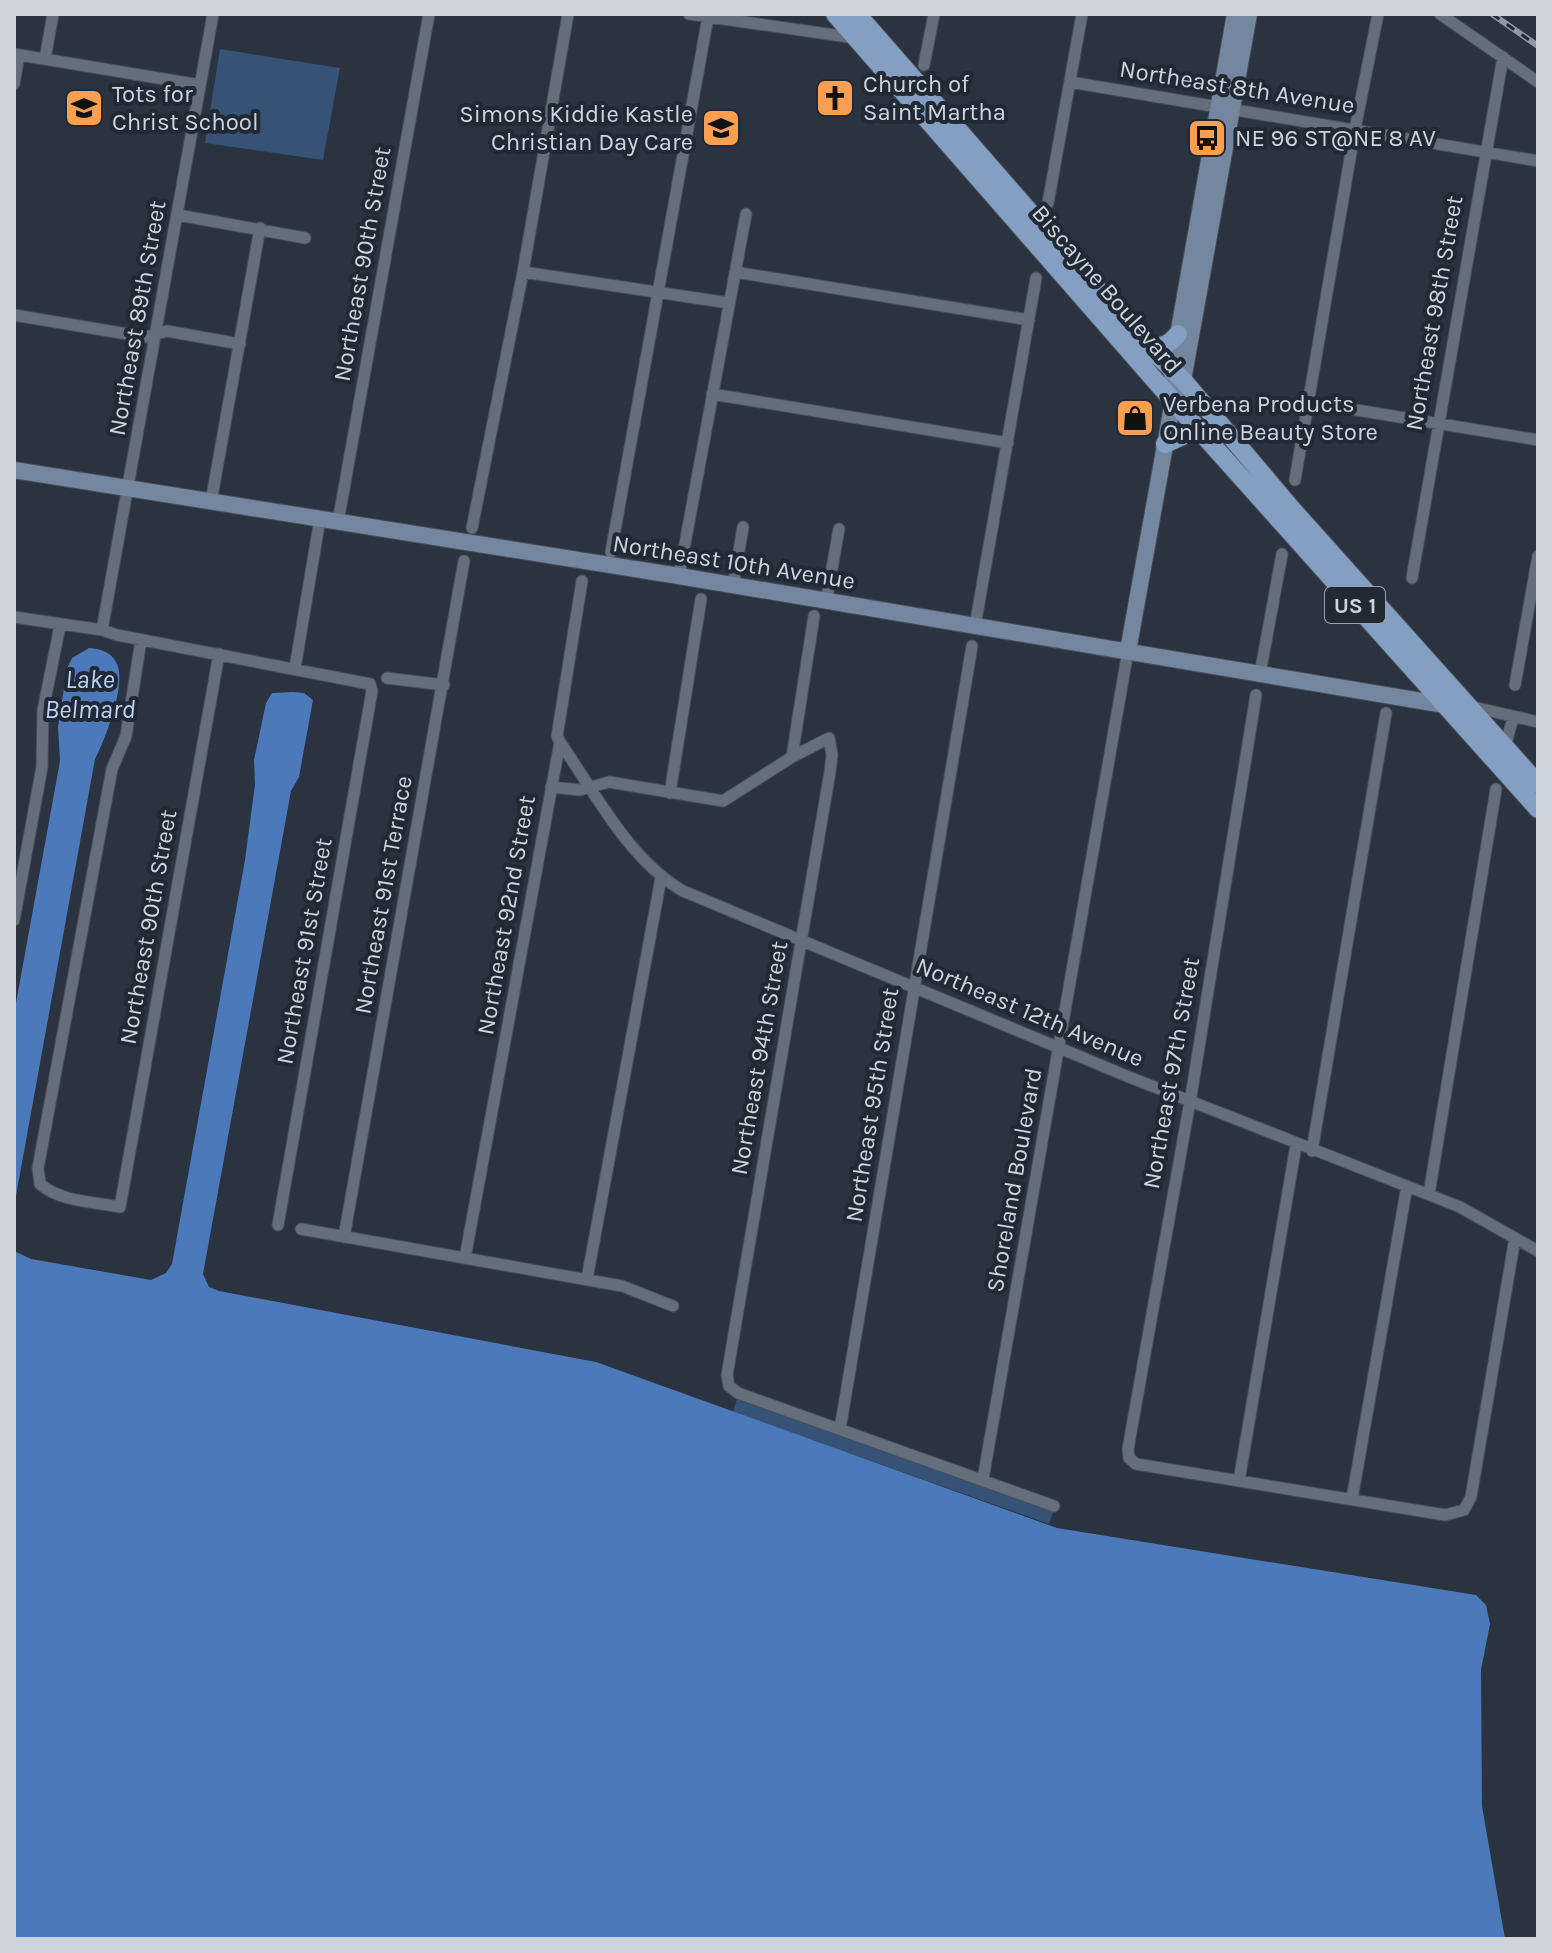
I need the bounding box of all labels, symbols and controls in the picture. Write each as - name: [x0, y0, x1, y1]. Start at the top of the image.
- street label: Northeast 8th Avenue: [1118, 55, 1356, 119]
- place label: Church of Saint Martha: [863, 70, 1006, 126]
- church icon: Church of Saint Martha: [814, 77, 856, 119]
- place label: Tots for Christ School: [112, 80, 259, 136]
- school or university icon: Tots for Christ School: [63, 87, 105, 129]
- place label: Simons Kiddie Kastle Christian Day Care: [459, 100, 693, 156]
- school or university icon: Simons Kiddie Kastle Christian Day Care: [700, 107, 742, 149]
- bus stop icon: NE 96 ST@NE 8 AV: [1186, 117, 1228, 159]
- place label: NE 96 ST@NE 8 AV: [1235, 124, 1436, 152]
- street label: Northeast 90th Street: [328, 144, 396, 384]
- street label: Northeast 98th Street: [1400, 193, 1468, 433]
- street label: Northeast 89th Street: [103, 198, 171, 438]
- street label: Biscayne Boulevard: [1026, 199, 1188, 379]
- place label: Verbena Products Online Beauty Store: [1163, 390, 1378, 446]
- shop icon: Verbena Products Online Beauty Store: [1114, 397, 1156, 439]
- street label: Northeast 10th Avenue: [611, 529, 857, 595]
- road number: US 1: [1325, 587, 1385, 623]
- water label: Lake Belmard: [45, 664, 136, 725]
- street label: Northeast 91st Terrace: [348, 774, 418, 1016]
- street label: Northeast 92nd Street: [471, 793, 541, 1037]
- street label: Northeast 90th Street: [114, 807, 182, 1047]
- street label: Northeast 91st Street: [270, 835, 338, 1067]
- street label: Northeast 94th Street: [725, 939, 793, 1177]
- street label: Northeast 12th Avenue: [912, 951, 1148, 1073]
- street label: Northeast 97th Street: [1137, 955, 1205, 1191]
- street label: Northeast 95th Street: [840, 986, 904, 1224]
- street label: Shoreland Boulevard: [980, 1066, 1048, 1294]

